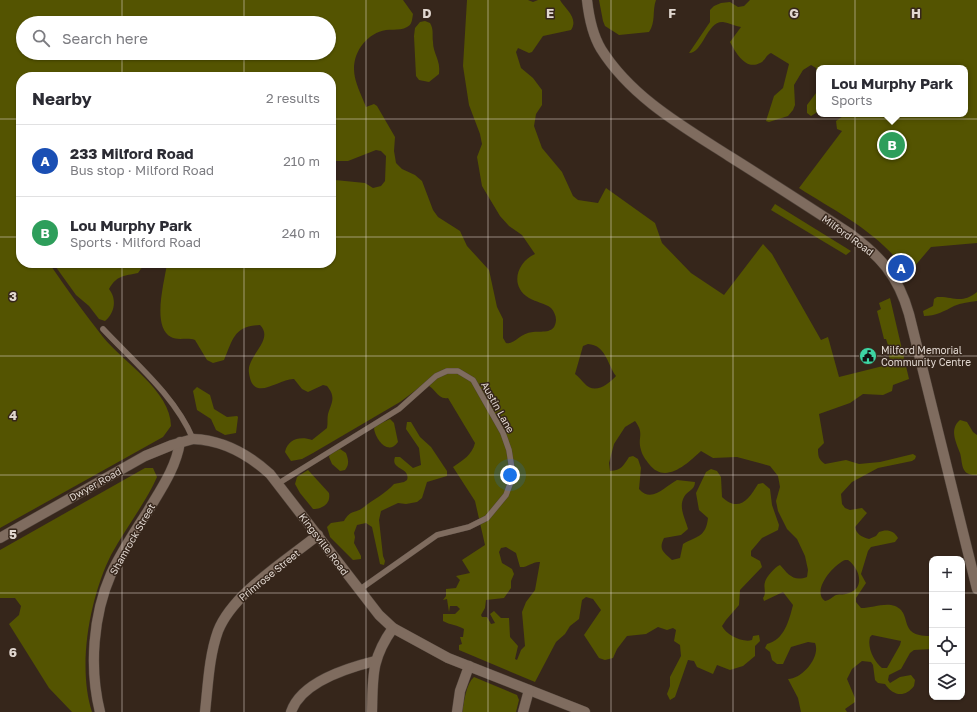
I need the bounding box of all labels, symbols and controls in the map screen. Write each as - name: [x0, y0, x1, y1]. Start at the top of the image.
- text: D: [422, 5, 432, 21]
- text: E: [546, 5, 554, 21]
- text: F: [668, 5, 676, 21]
- text: G: [789, 5, 799, 21]
- text: H: [911, 5, 921, 21]
- search box: [16, 16, 336, 60]
- icon: search: [30, 27, 52, 49]
- text: Search here: [62, 29, 148, 47]
- popup: [816, 65, 968, 117]
- text: Lou Murphy Park: [831, 74, 953, 92]
- text: Nearby: [32, 88, 92, 109]
- text: 2 results: [266, 90, 320, 106]
- text: Sports: [831, 92, 872, 108]
- pin: B: [879, 130, 905, 160]
- text: 233 Milford Road: [70, 144, 194, 162]
- text: A: [40, 153, 50, 169]
- text: 210 m: [283, 153, 320, 169]
- text: Bus stop · Milford Road: [70, 162, 214, 178]
- street label: Milford Road: [820, 212, 876, 258]
- text: Lou Murphy Park: [70, 216, 192, 234]
- text: B: [40, 225, 50, 241]
- text: 240 m: [282, 225, 320, 241]
- text: Sports · Milford Road: [70, 234, 201, 250]
- pin: A: [888, 253, 914, 283]
- text: 3: [9, 288, 17, 304]
- place label: Milford Memorial Community Centre: [881, 344, 971, 368]
- public building icon: Milford Memorial Community Centre: [858, 346, 878, 366]
- street label: Austin Lane: [479, 379, 517, 435]
- text: 4: [9, 407, 17, 423]
- street label: Dwyer Road: [67, 465, 123, 503]
- your location: [500, 465, 520, 485]
- street label: Shamrock Street: [107, 501, 157, 577]
- street label: Kingsville Road: [297, 511, 351, 577]
- text: 5: [9, 526, 17, 542]
- street label: Primrose Street: [236, 547, 302, 603]
- map controls: [929, 556, 965, 700]
- button: +: [929, 556, 965, 592]
- button: −: [929, 592, 965, 628]
- button: locate: [929, 628, 965, 664]
- text: 6: [9, 644, 17, 660]
- button: layers: [929, 664, 965, 700]

